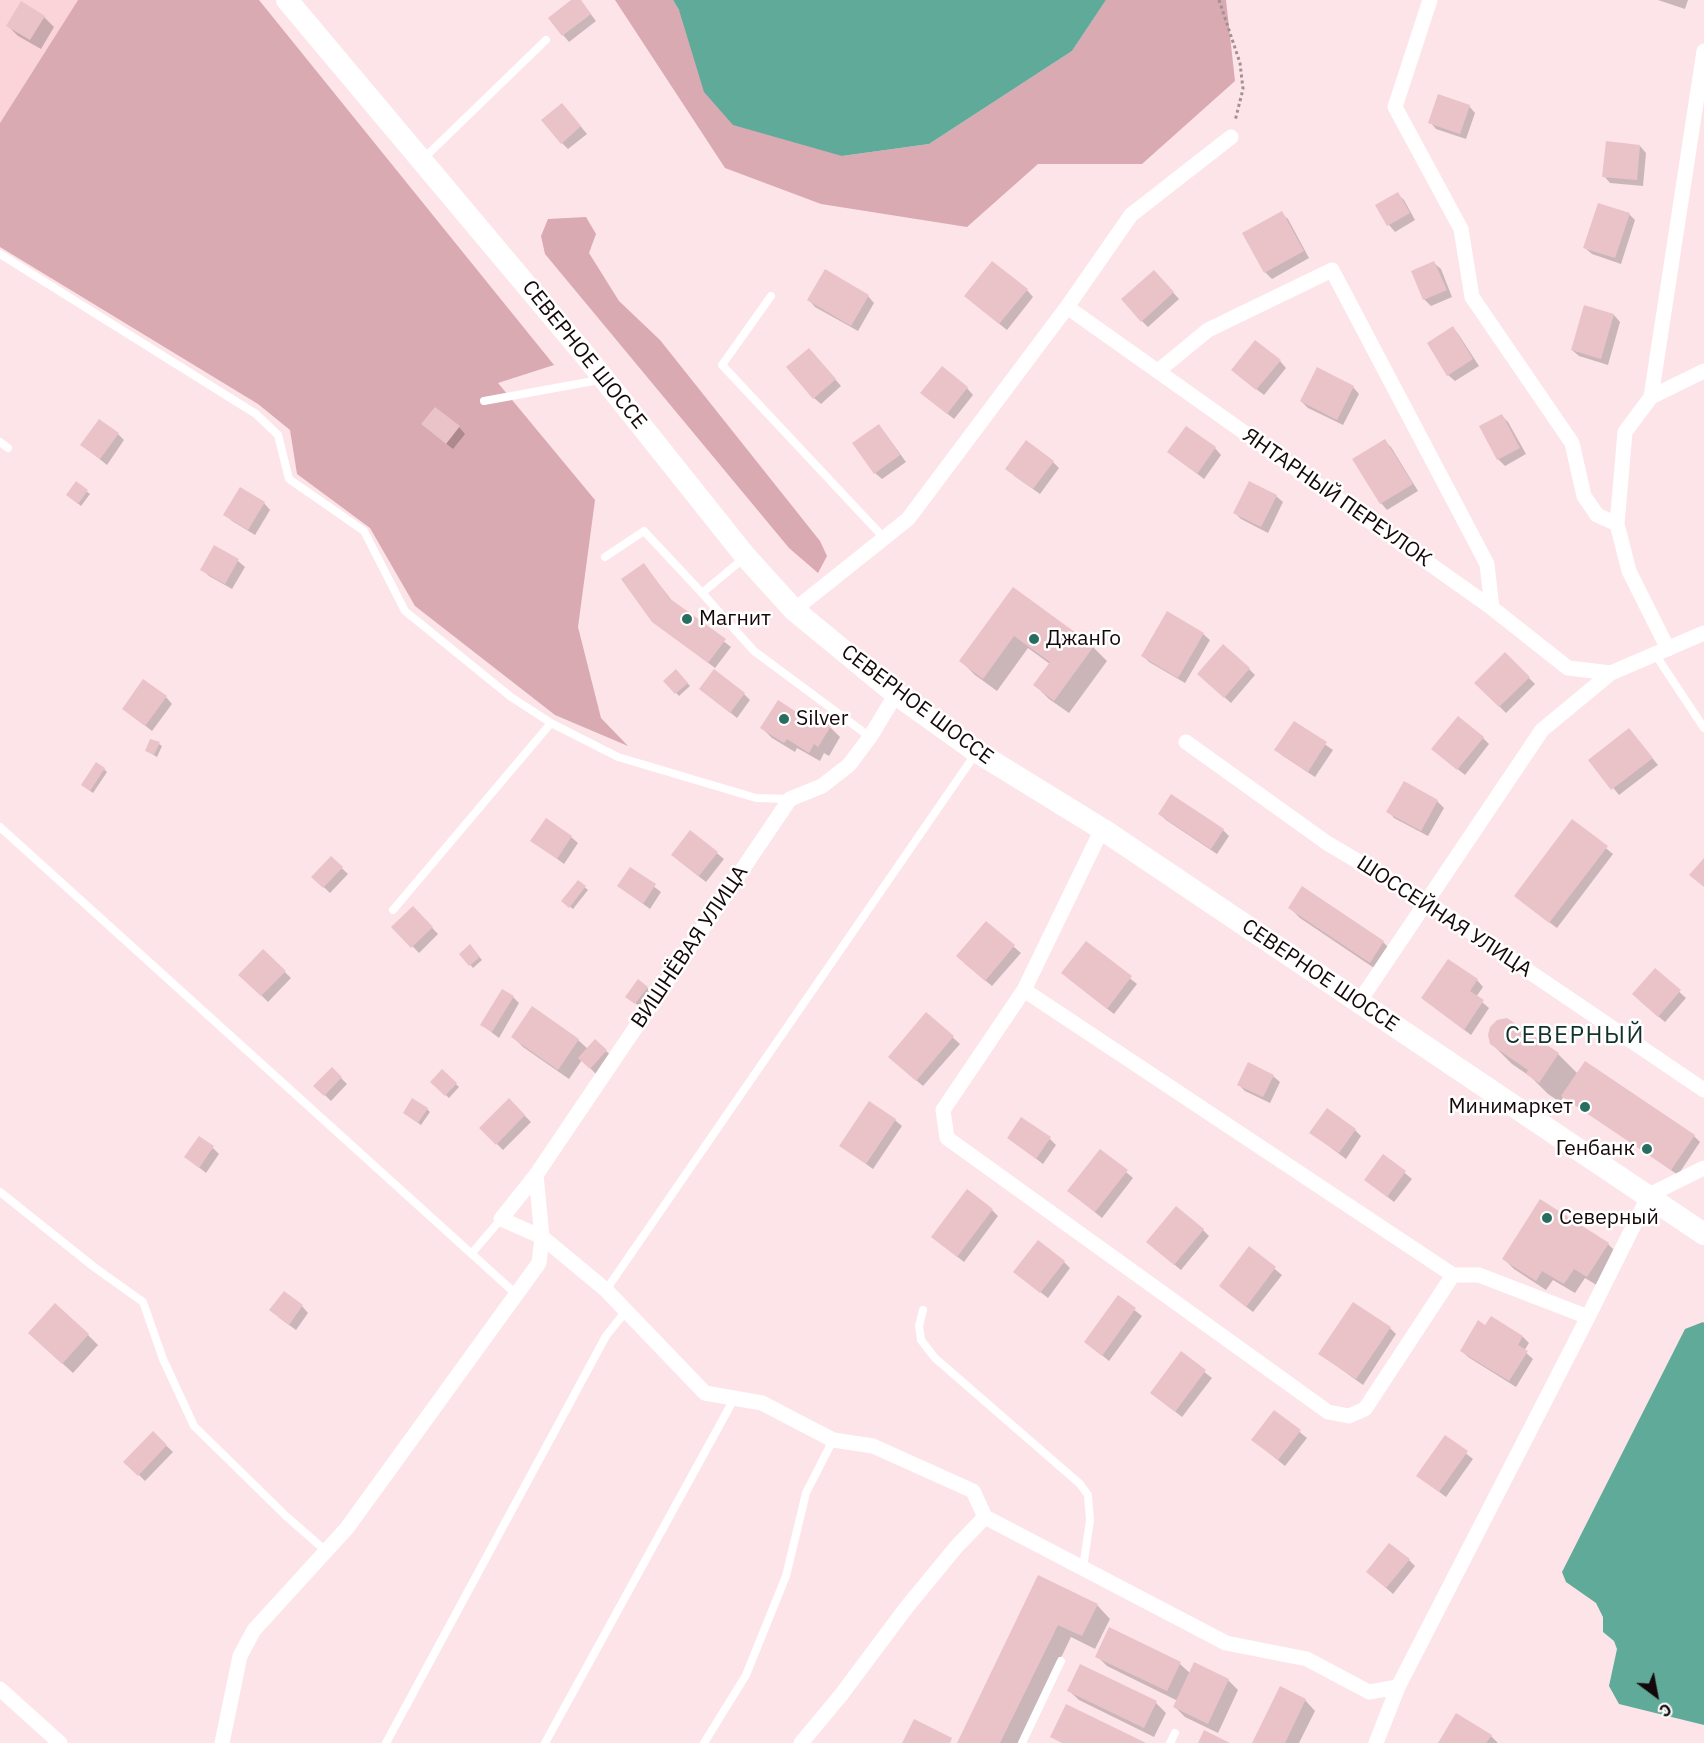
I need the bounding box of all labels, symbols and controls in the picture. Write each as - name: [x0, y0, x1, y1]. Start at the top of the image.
- street label: СЕВЕРНОЕ ШОССЕ: [516, 276, 652, 434]
- street label: ЯНТАРНЫЙ ПЕРЕУЛОК: [1238, 423, 1436, 573]
- place label: Магнит: [699, 606, 771, 632]
- marker: Магнит: [680, 612, 694, 626]
- place label: ДжанГо: [1046, 626, 1121, 652]
- marker: ДжанГо: [1027, 632, 1041, 646]
- street label: СЕВЕРНОЕ ШОССЕ: [836, 640, 998, 770]
- place label: Silver: [796, 706, 848, 732]
- marker: Silver: [777, 712, 791, 726]
- street label: ШОССЕЙНАЯ УЛИЦА: [1352, 851, 1536, 983]
- street label: ВИШНЁВАЯ УЛИЦА: [626, 861, 754, 1033]
- street label: СЕВЕРНОЕ ШОССЕ: [1237, 914, 1403, 1038]
- district label: СЕВЕРНЫЙ: [1505, 1022, 1645, 1050]
- place label: Минимаркет: [1449, 1094, 1573, 1120]
- marker: Минимаркет: [1578, 1100, 1592, 1114]
- place label: Генбанк: [1556, 1136, 1635, 1162]
- marker: Генбанк: [1640, 1142, 1654, 1156]
- place label: Северный: [1559, 1205, 1659, 1231]
- marker: Северный: [1540, 1211, 1554, 1225]
- north arrow: [1626, 1665, 1686, 1725]
- text: С: [1656, 1699, 1675, 1722]

